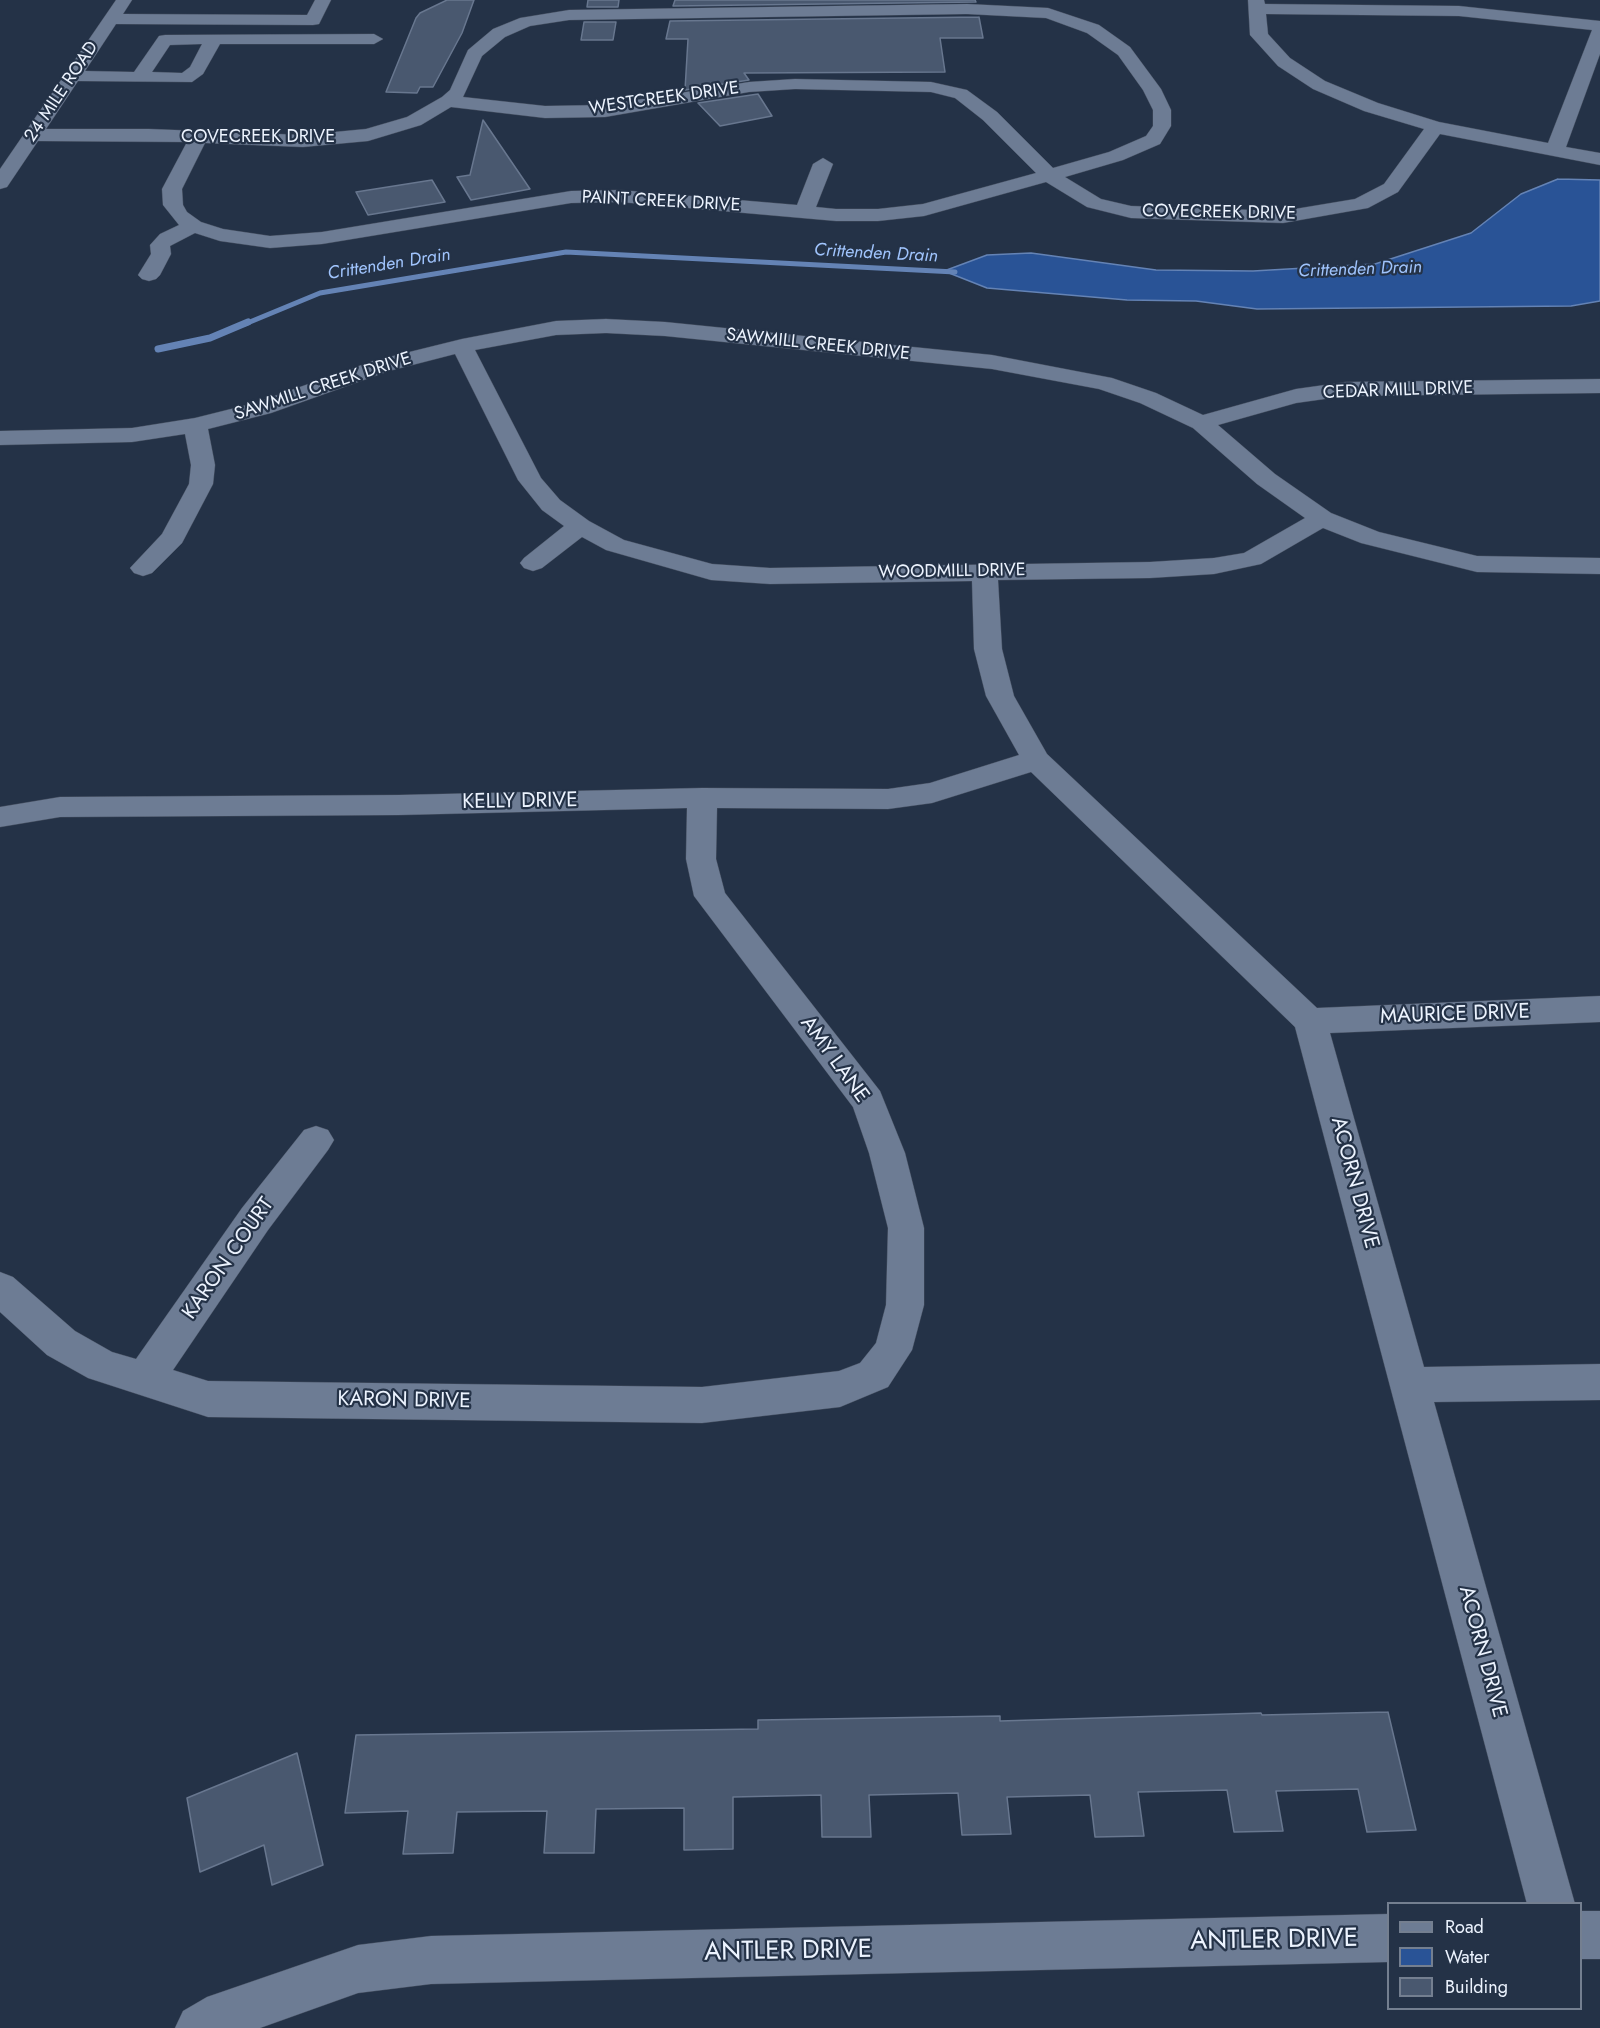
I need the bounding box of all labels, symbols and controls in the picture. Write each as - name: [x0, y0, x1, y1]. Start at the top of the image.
- street label: 24 MILE ROAD: [20, 38, 104, 146]
- street label: WESTCREEK DRIVE: [588, 78, 740, 120]
- street label: COVECREEK DRIVE: [181, 127, 335, 149]
- street label: PAINT CREEK DRIVE: [581, 187, 741, 217]
- street label: COVECREEK DRIVE: [1142, 201, 1296, 225]
- water label: Crittenden Drain: [813, 240, 939, 268]
- water label: Crittenden Drain: [326, 245, 452, 285]
- water label: Crittenden Drain: [1298, 257, 1422, 283]
- street label: SAWMILL CREEK DRIVE: [725, 325, 911, 365]
- street label: SAWMILL CREEK DRIVE: [232, 348, 414, 426]
- street label: CEDAR MILL DRIVE: [1322, 378, 1474, 404]
- street label: WOODMILL DRIVE: [878, 560, 1026, 584]
- street label: KELLY DRIVE: [462, 788, 578, 816]
- street label: MAURICE DRIVE: [1380, 1000, 1530, 1030]
- street label: AMY LANE: [794, 1012, 874, 1108]
- street label: ACORN DRIVE: [1324, 1114, 1384, 1252]
- street label: KARON COURT: [178, 1193, 280, 1325]
- street label: KARON DRIVE: [337, 1387, 471, 1415]
- street label: ACORN DRIVE: [1452, 1583, 1512, 1721]
- legend: [1387, 1902, 1582, 2010]
- text: Road: [1445, 1914, 1484, 1940]
- street label: ANTLER DRIVE: [1190, 1924, 1358, 1958]
- street label: ANTLER DRIVE: [704, 1935, 872, 1969]
- text: Water: [1445, 1944, 1489, 1970]
- text: Building: [1445, 1974, 1508, 2000]

